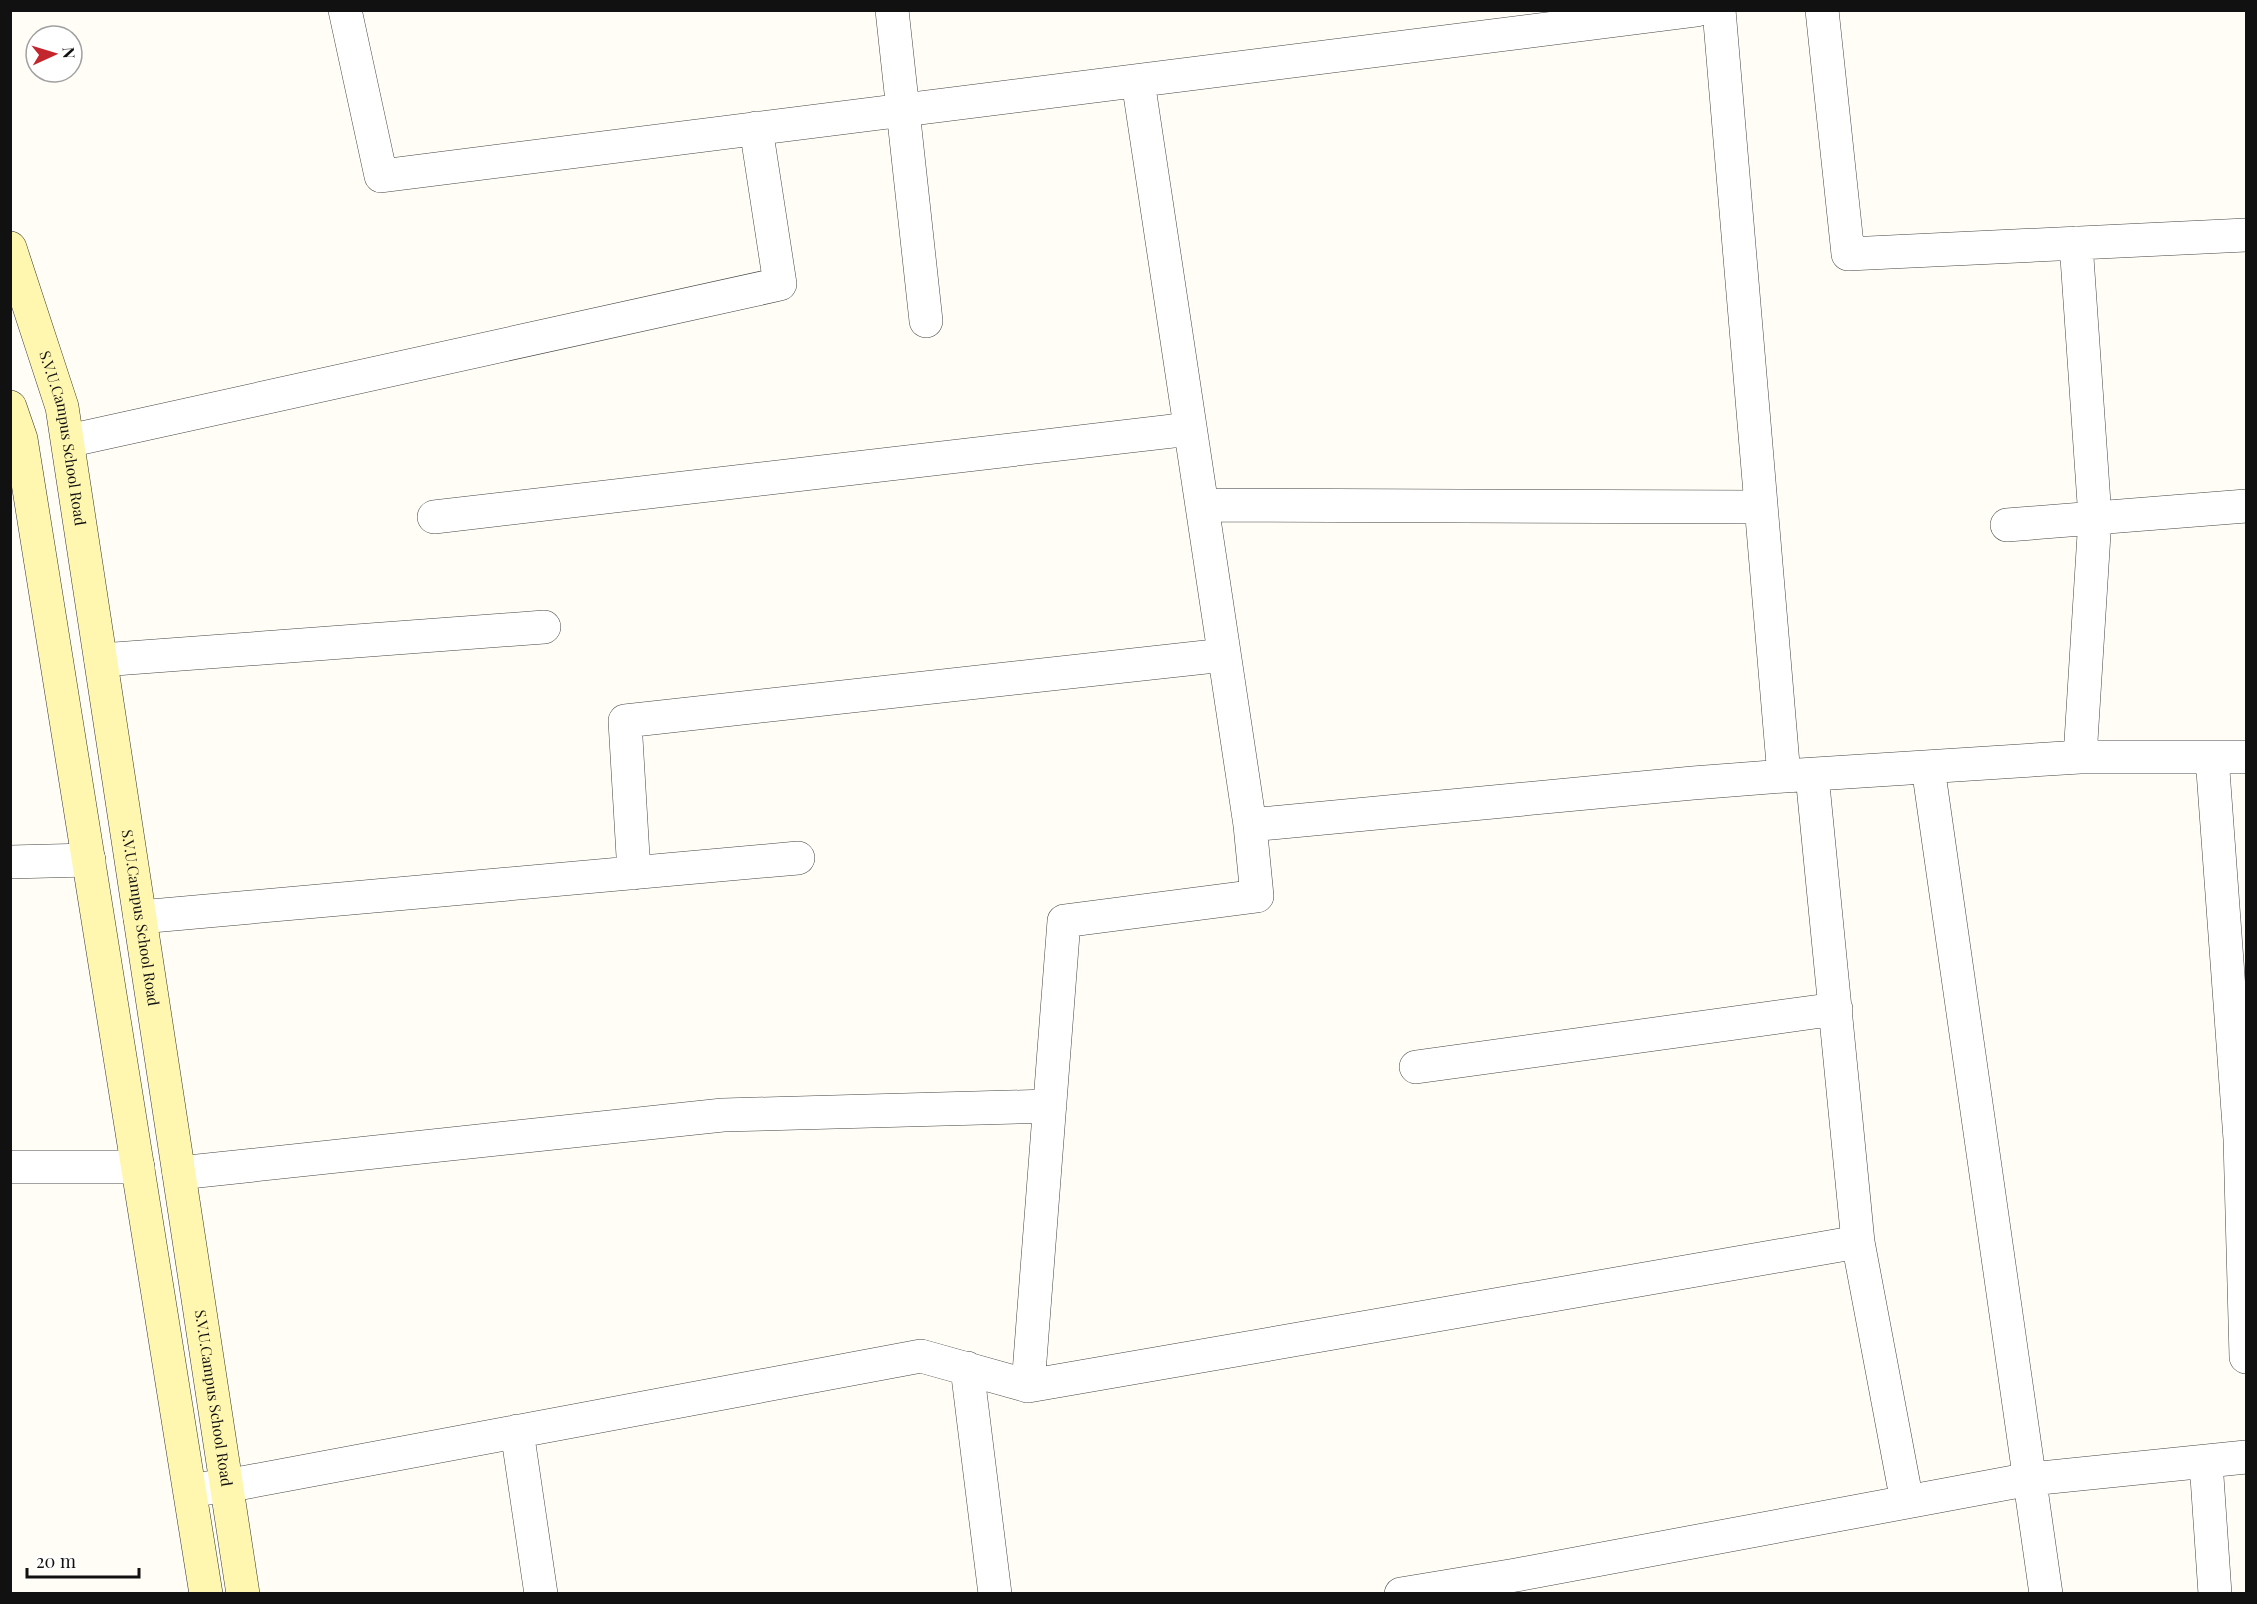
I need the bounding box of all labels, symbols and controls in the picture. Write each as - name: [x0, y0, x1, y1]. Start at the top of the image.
- north arrow: [24, 24, 84, 84]
- text: N: [59, 46, 80, 60]
- street label: S.V.U.Campus School Road: [35, 348, 91, 527]
- street label: S.V.U.Campus School Road: [118, 828, 164, 1008]
- street label: S.V.U.Campus School Road: [191, 1308, 238, 1488]
- scale bar: [27, 1541, 140, 1579]
- text: 20 m: [36, 1549, 76, 1573]

